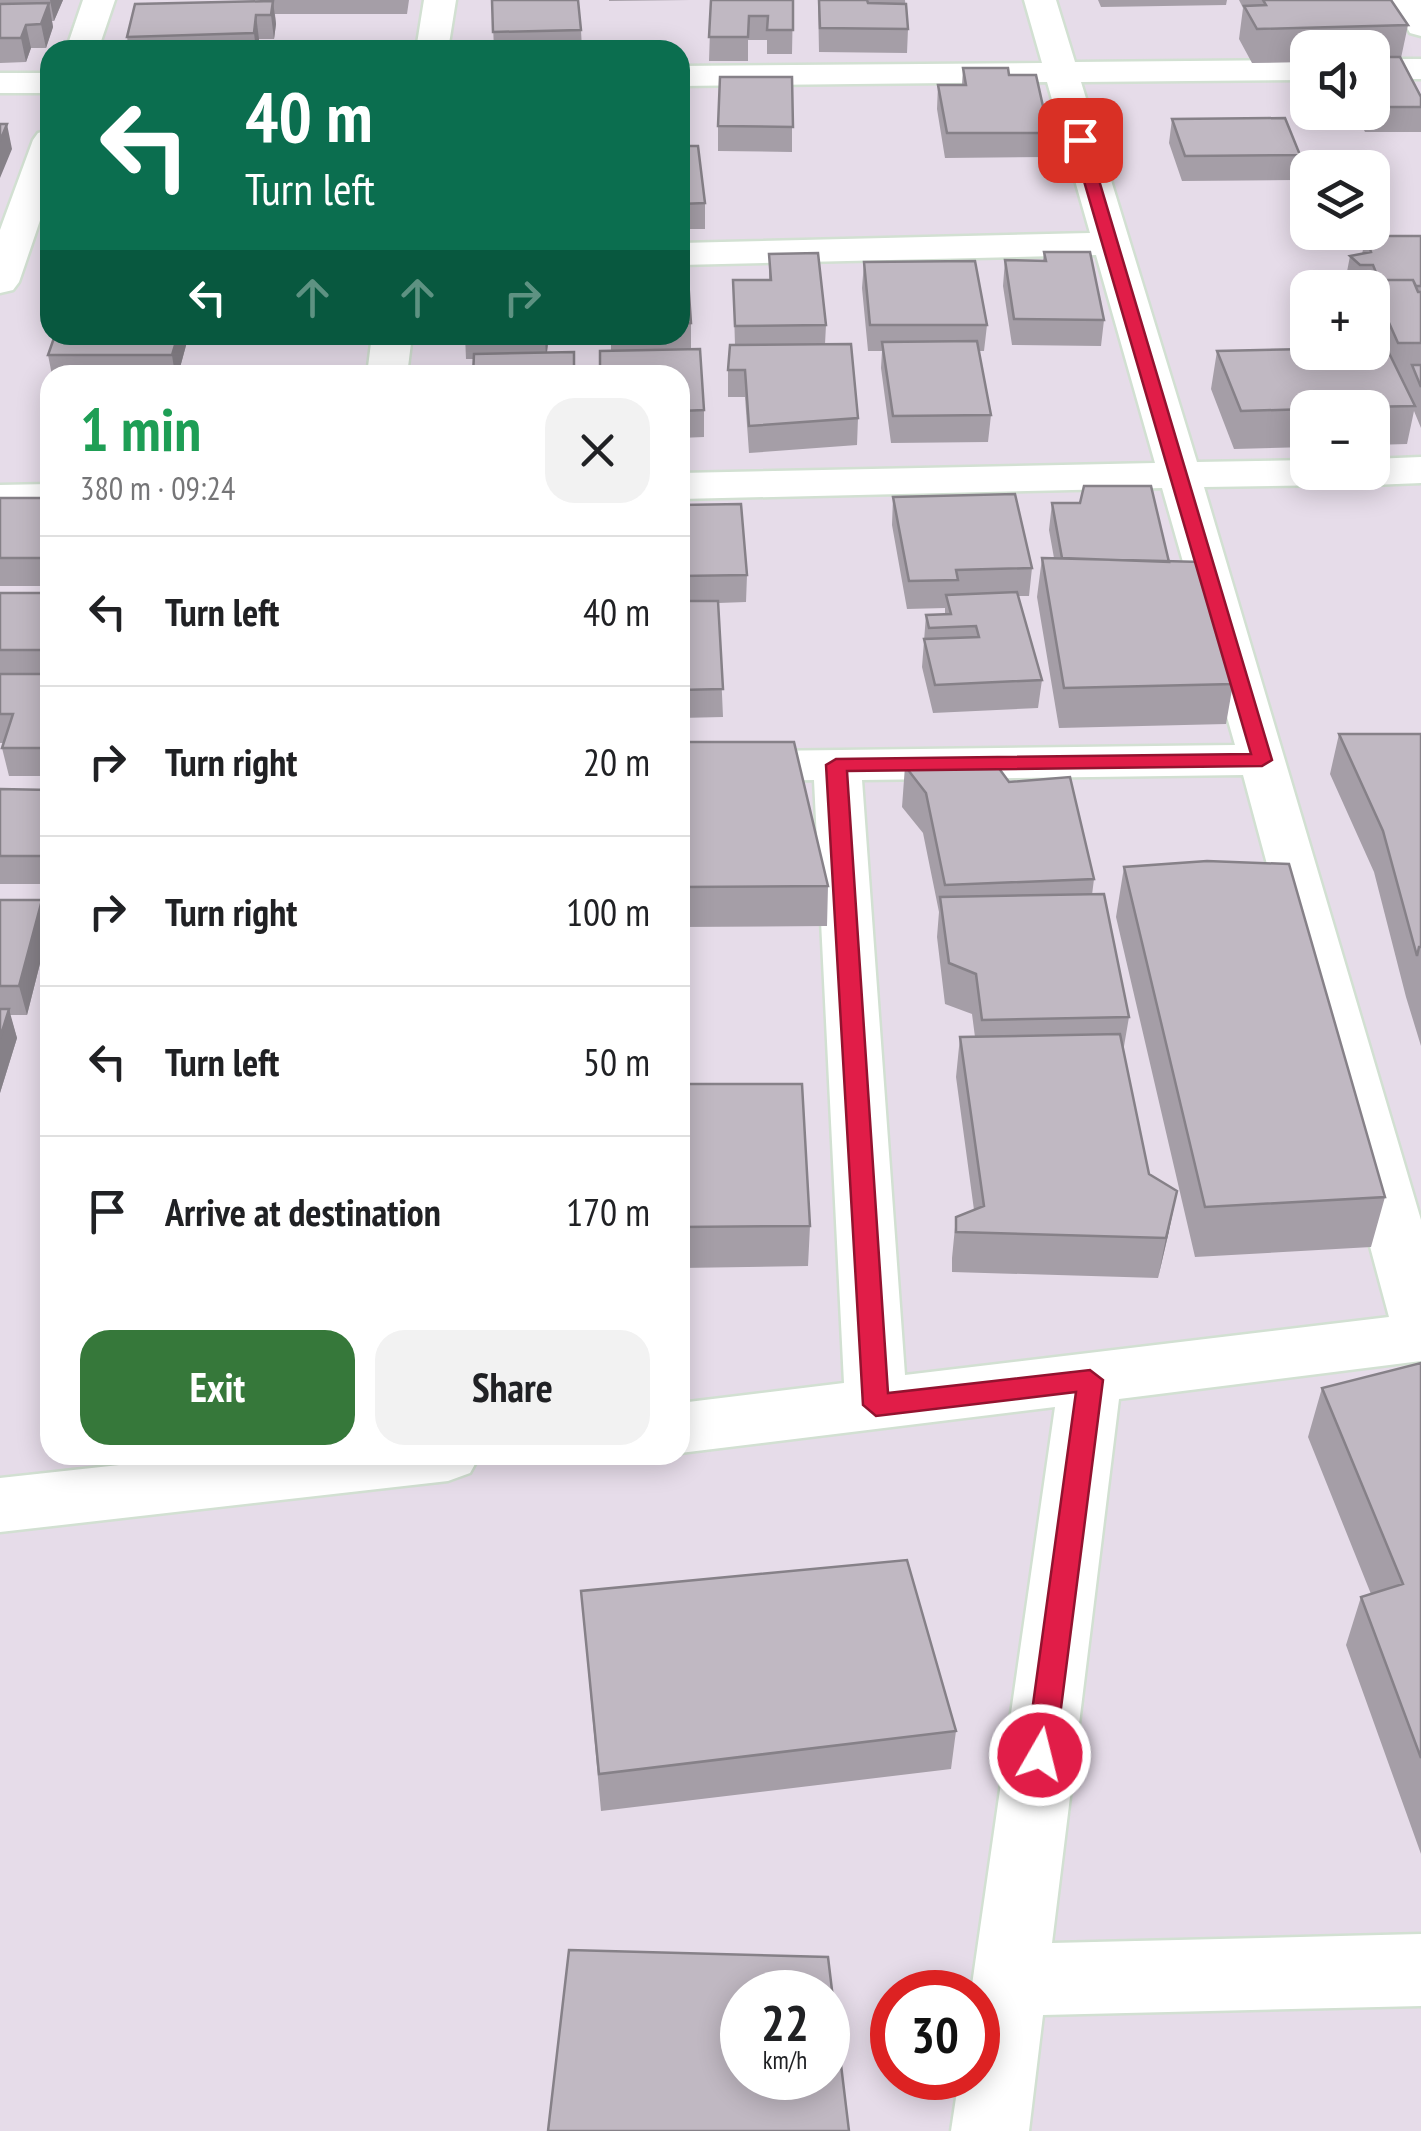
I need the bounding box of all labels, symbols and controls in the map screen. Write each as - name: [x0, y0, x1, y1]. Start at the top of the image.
- map controls: [1290, 30, 1390, 490]
- button: sound: [1290, 30, 1390, 130]
- text: 40 m: [245, 71, 373, 161]
- icon: left: [80, 80, 210, 210]
- pin: [1038, 98, 1123, 183]
- icon: arrive: [1053, 113, 1108, 168]
- button: layers: [1290, 150, 1390, 250]
- text: Turn left: [245, 159, 375, 217]
- icon: left: [180, 270, 235, 325]
- icon: ahead: [285, 270, 340, 325]
- icon: ahead: [390, 270, 445, 325]
- icon: right: [495, 270, 550, 325]
- button: +: [1290, 270, 1390, 370]
- text: 1 min: [80, 390, 201, 468]
- button: −: [1290, 390, 1390, 490]
- button: close: [545, 398, 650, 503]
- text: 380 m · 09:24: [80, 467, 235, 509]
- icon: left: [80, 584, 135, 639]
- text: Turn left: [165, 587, 279, 636]
- text: 40 m: [583, 587, 650, 636]
- icon: right: [80, 734, 135, 789]
- text: Turn right: [165, 737, 297, 786]
- text: 20 m: [583, 737, 650, 786]
- icon: right: [80, 884, 135, 939]
- text: Turn right: [165, 887, 297, 936]
- text: 100 m: [566, 887, 650, 936]
- icon: left: [80, 1034, 135, 1089]
- text: Turn left: [165, 1037, 279, 1086]
- text: 50 m: [583, 1037, 650, 1086]
- icon: arrive: [80, 1184, 135, 1239]
- text: Arrive at destination: [165, 1187, 441, 1236]
- text: 170 m: [566, 1187, 650, 1236]
- button: Exit: [80, 1330, 355, 1445]
- button: Share: [375, 1330, 650, 1445]
- position arrow: [988, 1703, 1092, 1807]
- speed limit sign: 30: [870, 1970, 1000, 2100]
- text: 22: [761, 1990, 809, 2055]
- text: km/h: [763, 2044, 807, 2076]

